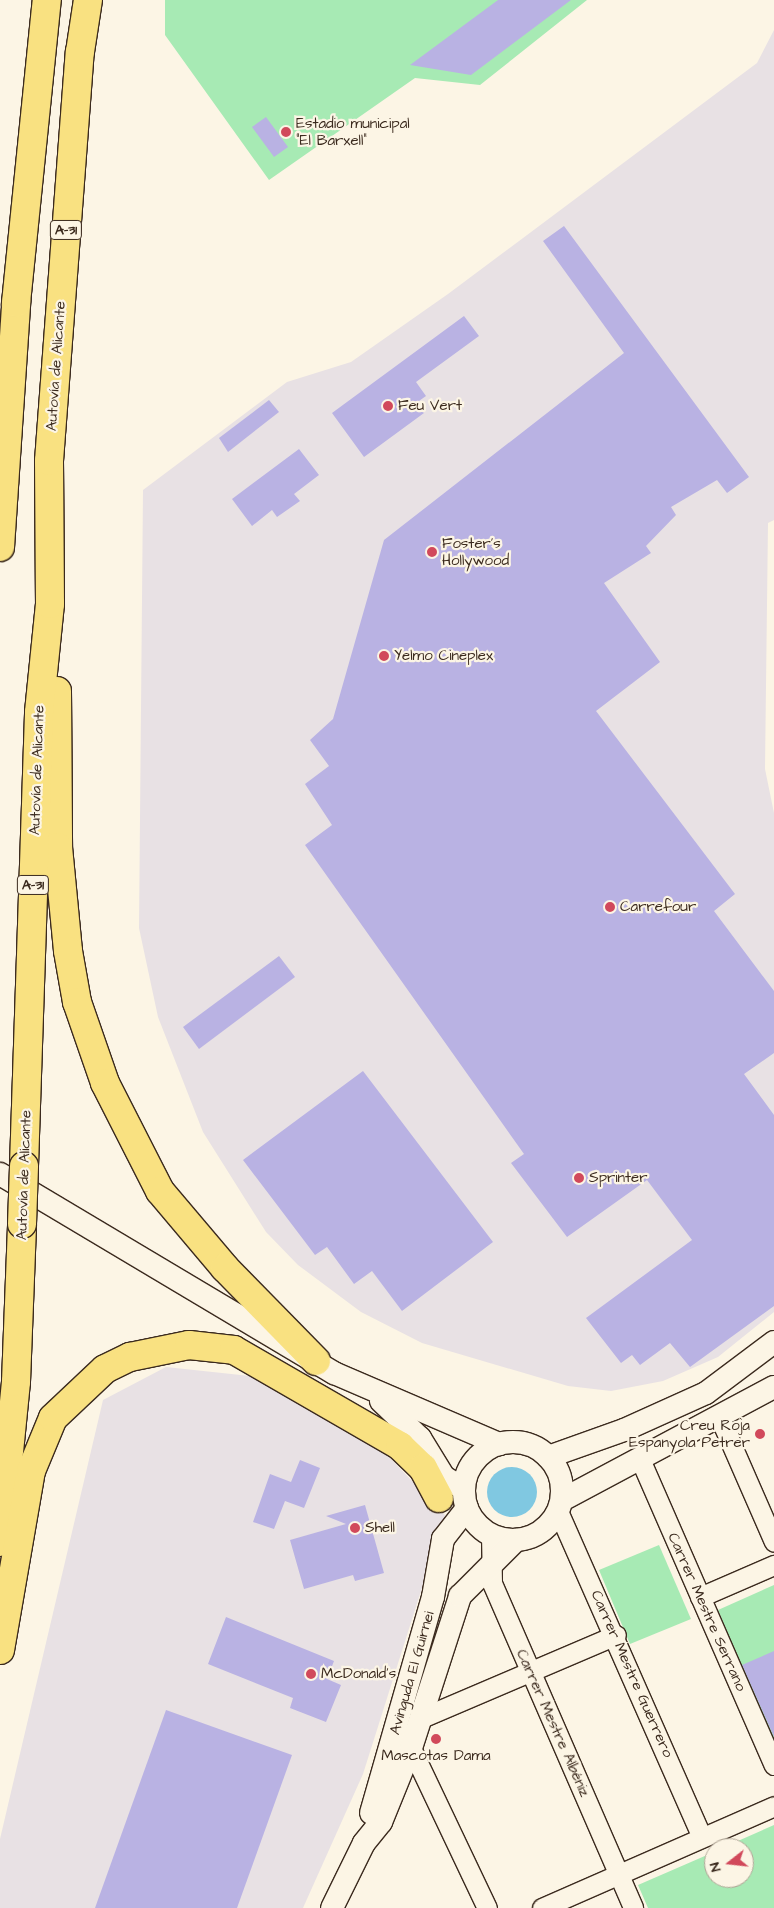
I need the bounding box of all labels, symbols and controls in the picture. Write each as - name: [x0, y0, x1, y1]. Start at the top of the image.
- place label: Estadio municipal “El Barxell”: [296, 114, 410, 149]
- marker: Estadio municipal “El Barxell”: [280, 126, 292, 138]
- road number: A-31: [50, 218, 82, 242]
- street label: Autovía de Alicante: [42, 300, 70, 432]
- place label: Feu Vert: [398, 397, 462, 415]
- marker: Feu Vert: [382, 400, 394, 412]
- place label: Foster's Hollywood: [442, 534, 509, 569]
- marker: Foster's Hollywood: [426, 546, 438, 558]
- place label: Yelmo Cineplex: [394, 647, 493, 665]
- marker: Yelmo Cineplex: [378, 650, 390, 662]
- street label: Autovía de Alicante: [26, 705, 48, 835]
- road number: A-31: [17, 874, 49, 896]
- place label: Carrefour: [620, 898, 696, 916]
- marker: Carrefour: [604, 901, 616, 913]
- street label: Autovía de Alicante: [13, 1110, 35, 1240]
- place label: Sprinter: [589, 1169, 647, 1187]
- marker: Sprinter: [573, 1172, 585, 1184]
- place label: Creu Roja Espanyola Petrer: [629, 1416, 750, 1451]
- marker: Creu Roja Espanyola Petrer: [754, 1428, 766, 1440]
- place label: Shell: [365, 1519, 395, 1537]
- marker: Shell: [349, 1522, 361, 1534]
- street label: Carrer Mestre Serrano: [664, 1530, 750, 1694]
- street label: Carrer Mestre Guerrero: [587, 1588, 677, 1760]
- street label: Avinguda El Guirnei: [386, 1609, 438, 1737]
- street label: Carrer Mestre Albéniz: [512, 1647, 594, 1799]
- place label: McDonald's: [321, 1665, 396, 1683]
- marker: McDonald's: [305, 1668, 317, 1680]
- marker: Mascotas Dama: [430, 1733, 442, 1745]
- place label: Mascotas Dama: [381, 1747, 491, 1765]
- north arrow: [704, 1838, 754, 1888]
- text: N: [705, 1860, 726, 1874]

